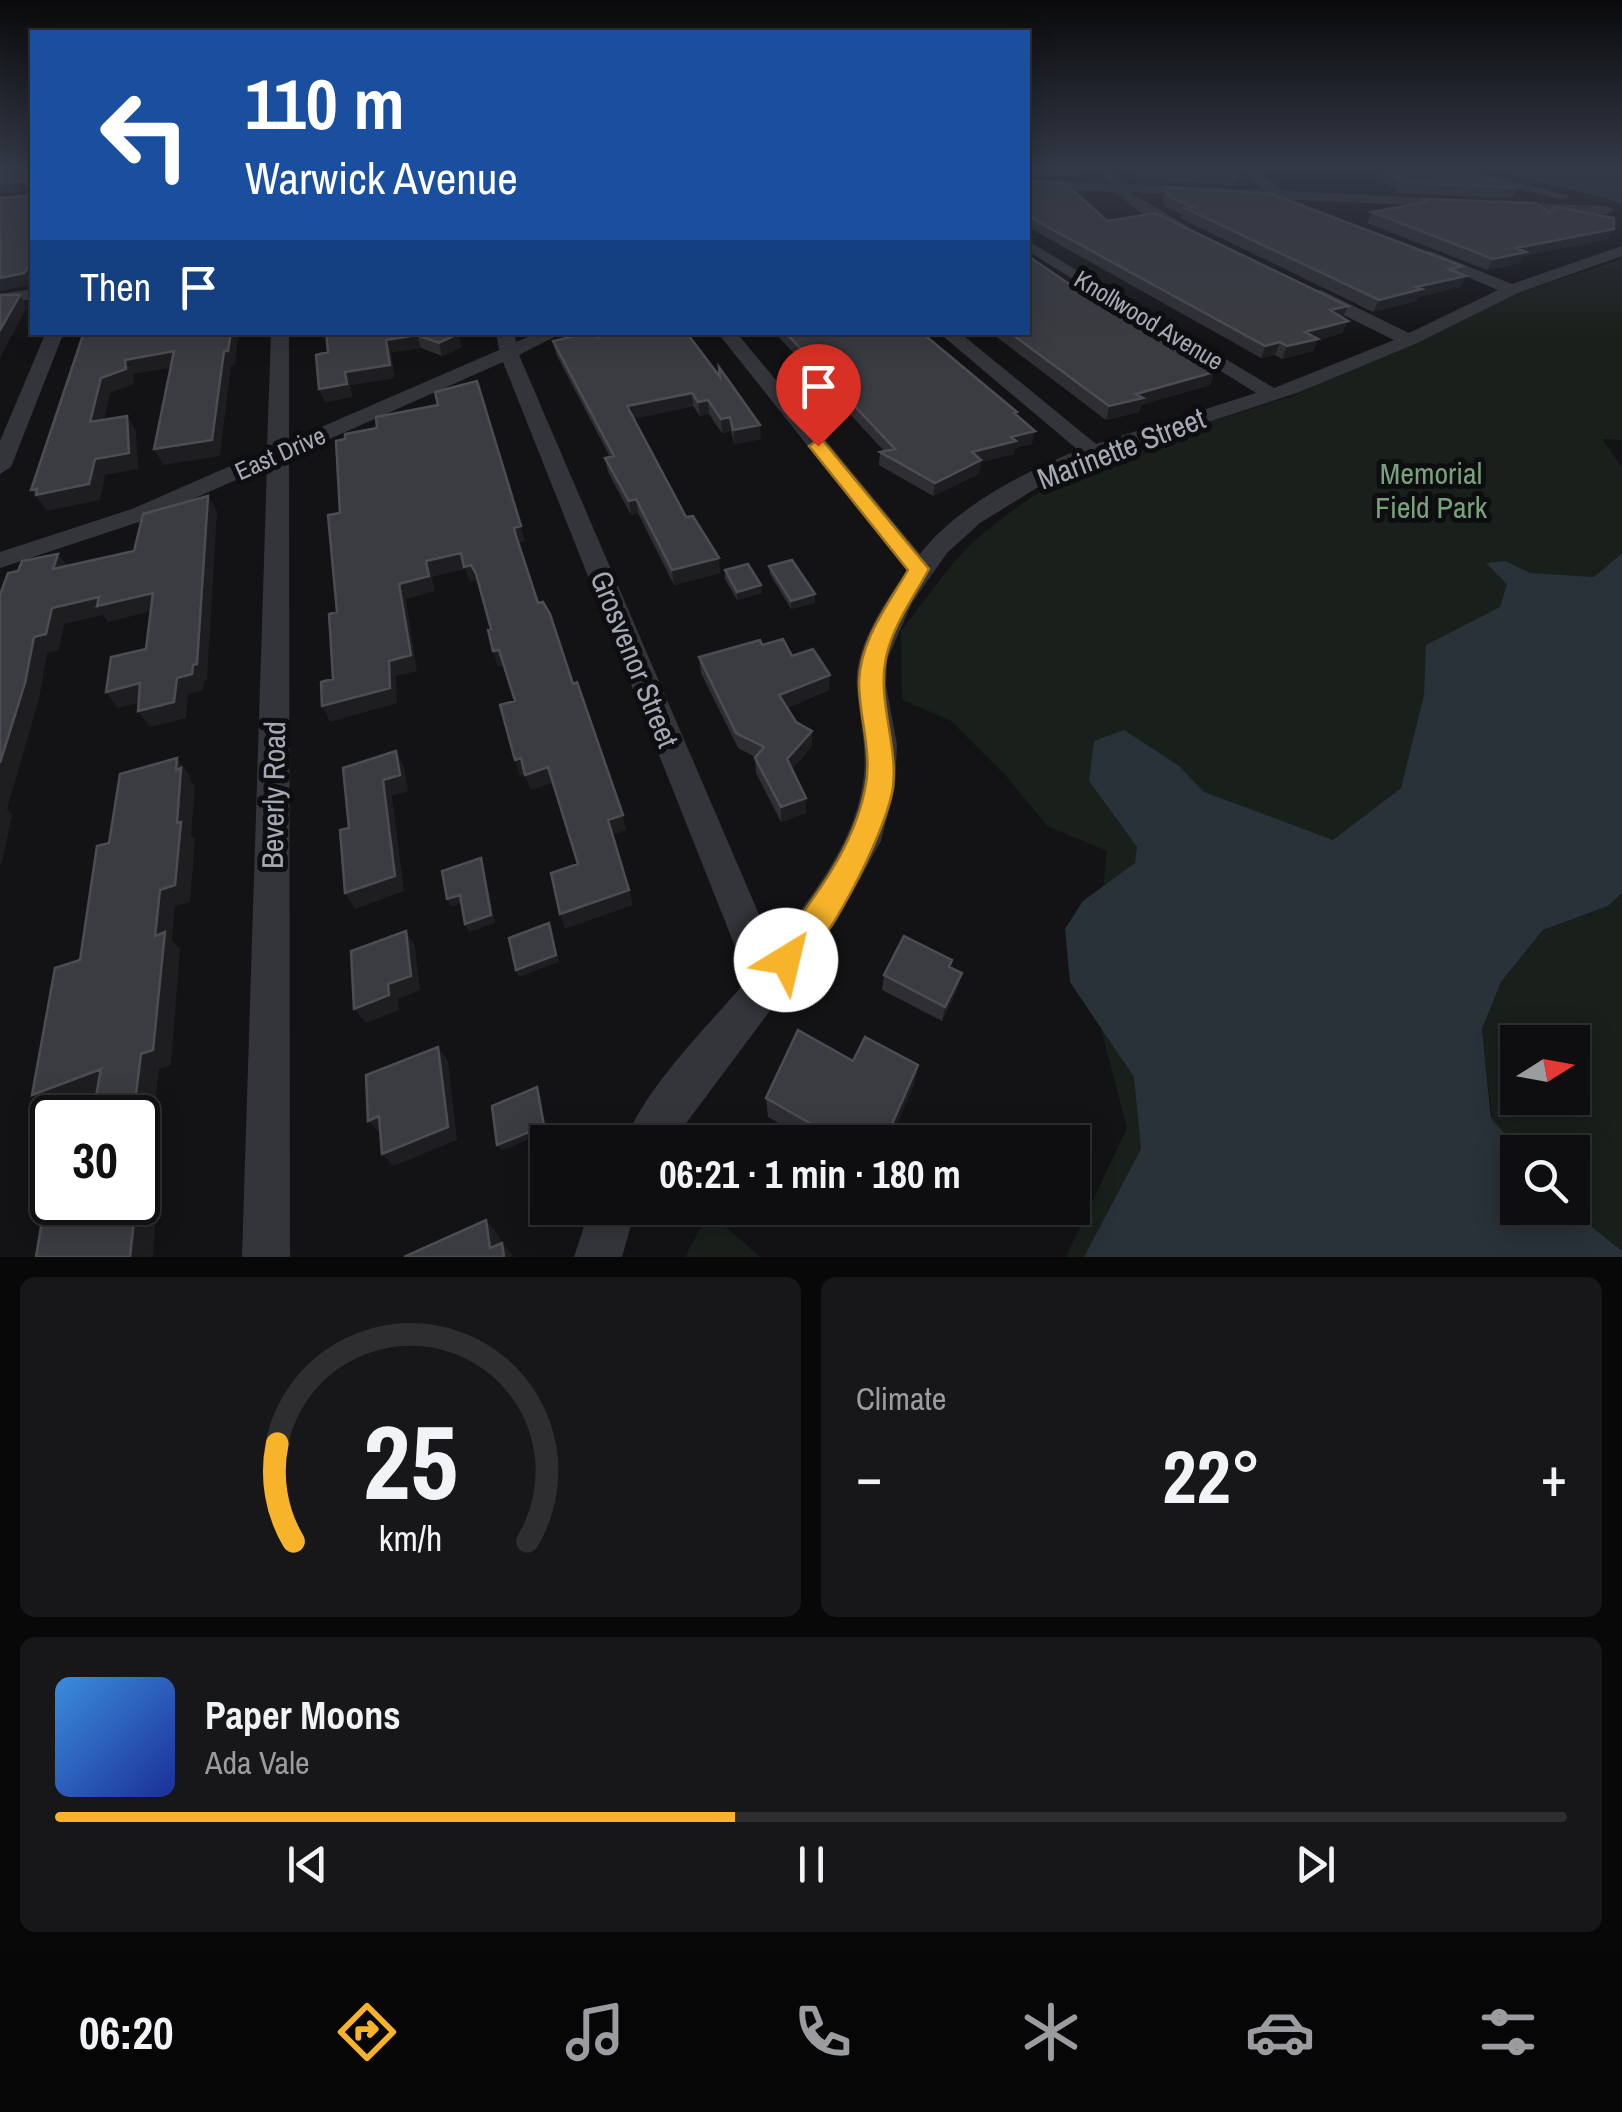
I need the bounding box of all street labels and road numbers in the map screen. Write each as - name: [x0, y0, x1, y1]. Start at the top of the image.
- street label: Knollwood Avenue: [1068, 262, 1230, 378]
- street label: Marinette Street: [1031, 398, 1211, 498]
- street label: East Drive: [229, 418, 331, 488]
- street label: Grosvenor Street: [581, 565, 689, 753]
- street label: Beverly Road: [252, 721, 294, 869]

